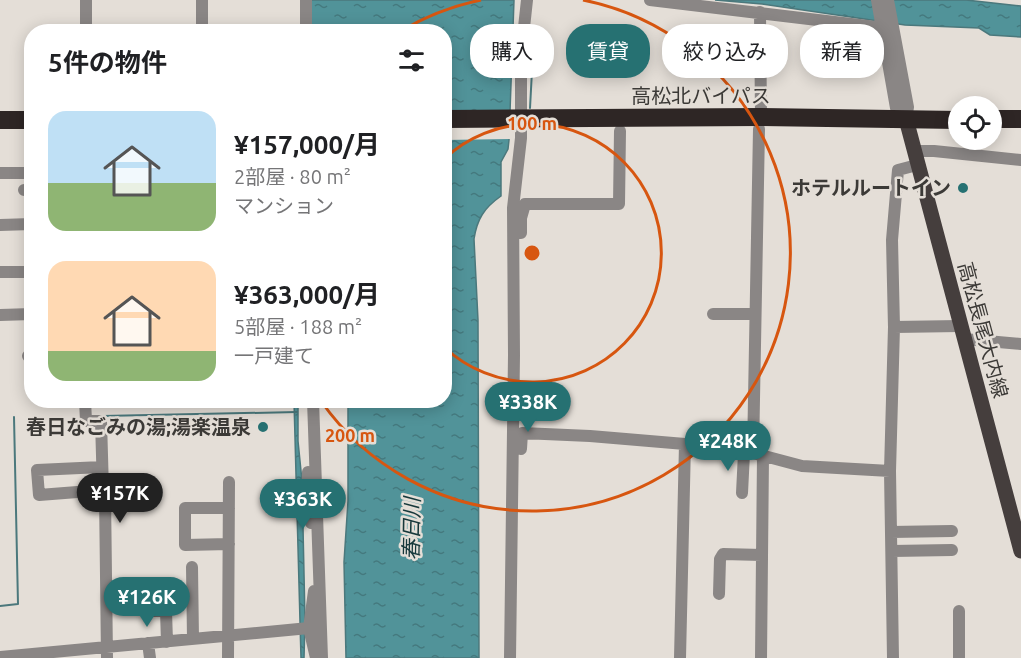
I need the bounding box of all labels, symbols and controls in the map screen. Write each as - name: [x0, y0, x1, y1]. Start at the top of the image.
- chip: 購入: [470, 24, 554, 78]
- chip: 賃貸: [566, 24, 650, 78]
- chip: 絞り込み: [662, 24, 788, 78]
- chip: 新着: [800, 24, 884, 78]
- icon: filters: [395, 44, 428, 77]
- text: 5件の物件: [48, 48, 167, 77]
- street label: 高松北バイパス: [631, 84, 771, 107]
- map controls: [948, 96, 1002, 150]
- button: locate: [948, 96, 1002, 150]
- text: 100 m: [507, 113, 557, 133]
- text: ¥157,000/月: [234, 130, 380, 159]
- icon: home: [96, 135, 168, 207]
- text: 2部屋 · 80 m²: [234, 165, 351, 188]
- place label: ホテルルートイン: [791, 176, 951, 199]
- marker: ホテルルートイン: [956, 181, 970, 195]
- text: マンション: [234, 194, 334, 217]
- centre of rings: [522, 243, 542, 263]
- street label: 高松長尾大内線: [954, 259, 1013, 400]
- text: ¥363,000/月: [234, 280, 380, 309]
- icon: home: [96, 285, 168, 357]
- text: 5部屋 · 188 m²: [234, 315, 362, 338]
- text: 一戸建て: [234, 344, 314, 367]
- pin: ¥338K: [486, 382, 570, 433]
- text: ¥338K: [499, 390, 557, 413]
- place label: 春日なごみの湯;湯楽温泉: [26, 415, 251, 438]
- marker: 春日なごみの湯;湯楽温泉: [256, 420, 270, 434]
- pin: ¥248K: [686, 421, 770, 472]
- text: 200 m: [325, 425, 375, 445]
- text: ¥248K: [699, 429, 757, 452]
- pin: ¥157K: [78, 473, 162, 524]
- pin: ¥363K: [261, 479, 345, 530]
- text: ¥157K: [91, 481, 149, 504]
- text: ¥363K: [274, 487, 332, 510]
- water label: 春日川: [398, 495, 424, 561]
- pin: ¥126K: [105, 577, 189, 628]
- text: ¥126K: [118, 585, 176, 608]

